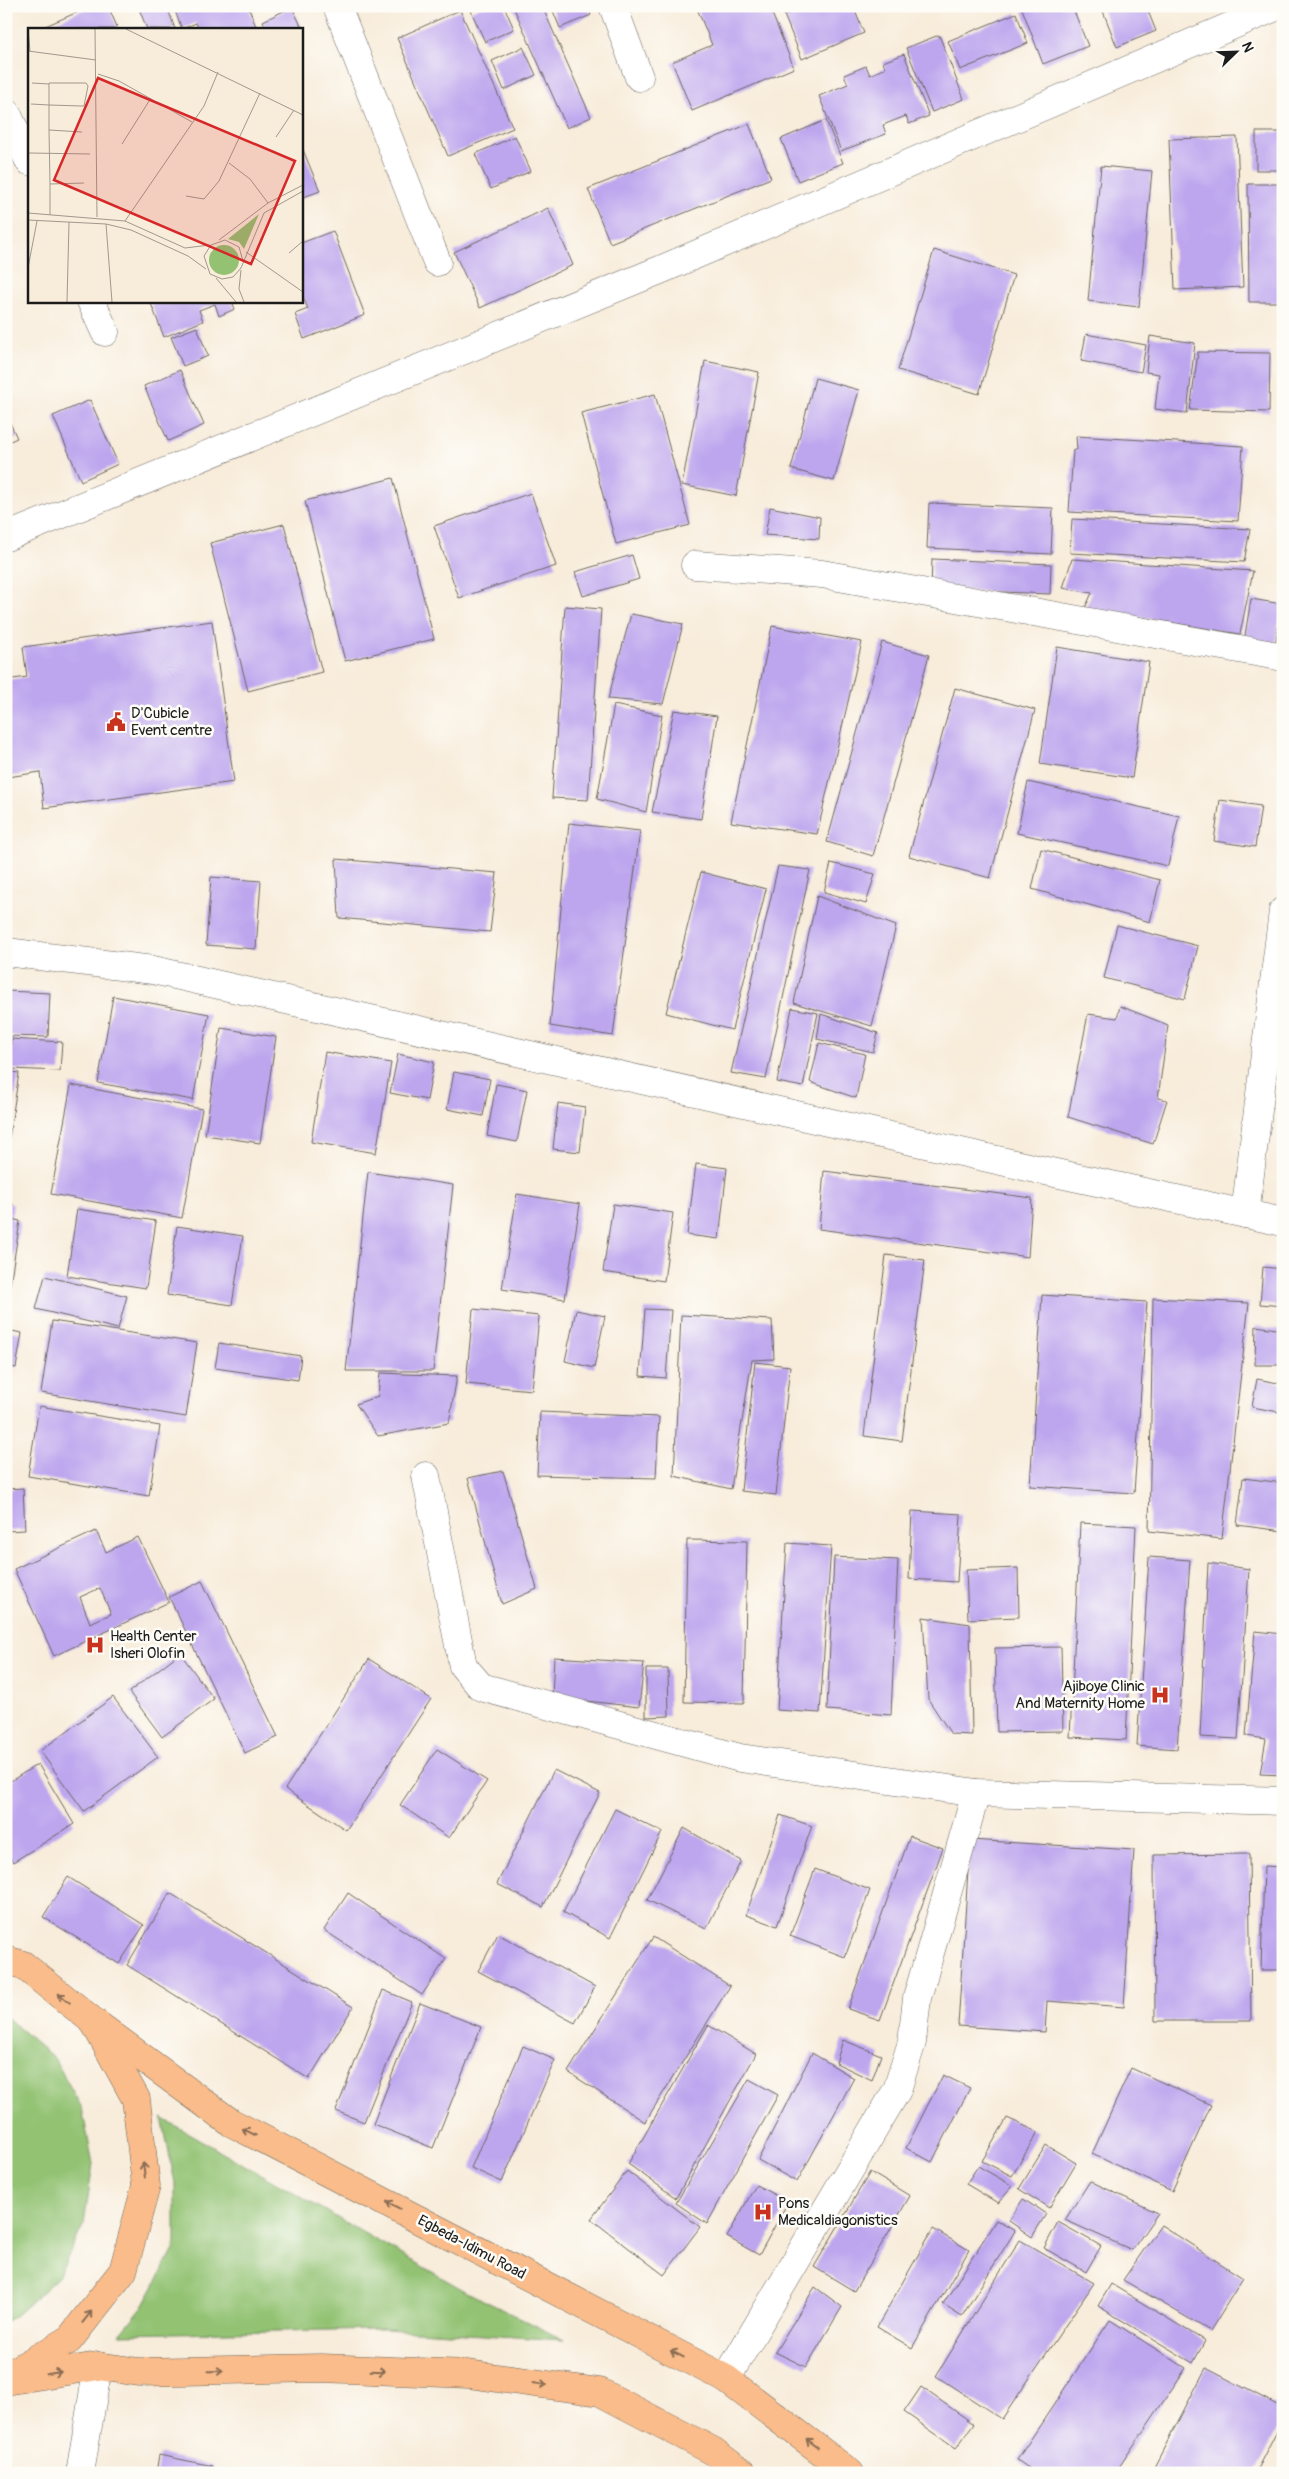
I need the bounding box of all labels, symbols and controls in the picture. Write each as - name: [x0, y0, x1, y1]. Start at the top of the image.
- inset map: [28, 28, 302, 302]
- north arrow: [1212, 28, 1262, 78]
- text: N: [1238, 39, 1257, 55]
- place label: D'Cubicle Event centre: [131, 704, 212, 740]
- public building icon: D'Cubicle Event centre: [105, 711, 127, 733]
- place label: Health Center Isheri Olofin: [110, 1627, 197, 1663]
- hospital icon: Health Center Isheri Olofin: [84, 1634, 106, 1656]
- place label: Ajiboye Clinic And Maternity Home: [1015, 1677, 1146, 1713]
- hospital icon: Ajiboye Clinic And Maternity Home: [1149, 1684, 1171, 1706]
- one-way arrow: [58, 1992, 71, 2003]
- one-way arrow: [241, 2127, 256, 2137]
- one-way arrow: [139, 2162, 149, 2178]
- place label: Pons Medicaldiagonistics: [778, 2194, 898, 2230]
- one-way arrow: [386, 2200, 401, 2210]
- hospital icon: Pons Medicaldiagonistics: [752, 2201, 774, 2223]
- street label: Egbeda-Idimu Road: [414, 2211, 529, 2284]
- one-way arrow: [82, 2310, 92, 2324]
- one-way arrow: [670, 2348, 685, 2358]
- one-way arrow: [208, 2366, 224, 2375]
- one-way arrow: [370, 2366, 386, 2375]
- one-way arrow: [46, 2368, 62, 2378]
- one-way arrow: [532, 2379, 548, 2389]
- one-way arrow: [806, 2438, 819, 2449]

